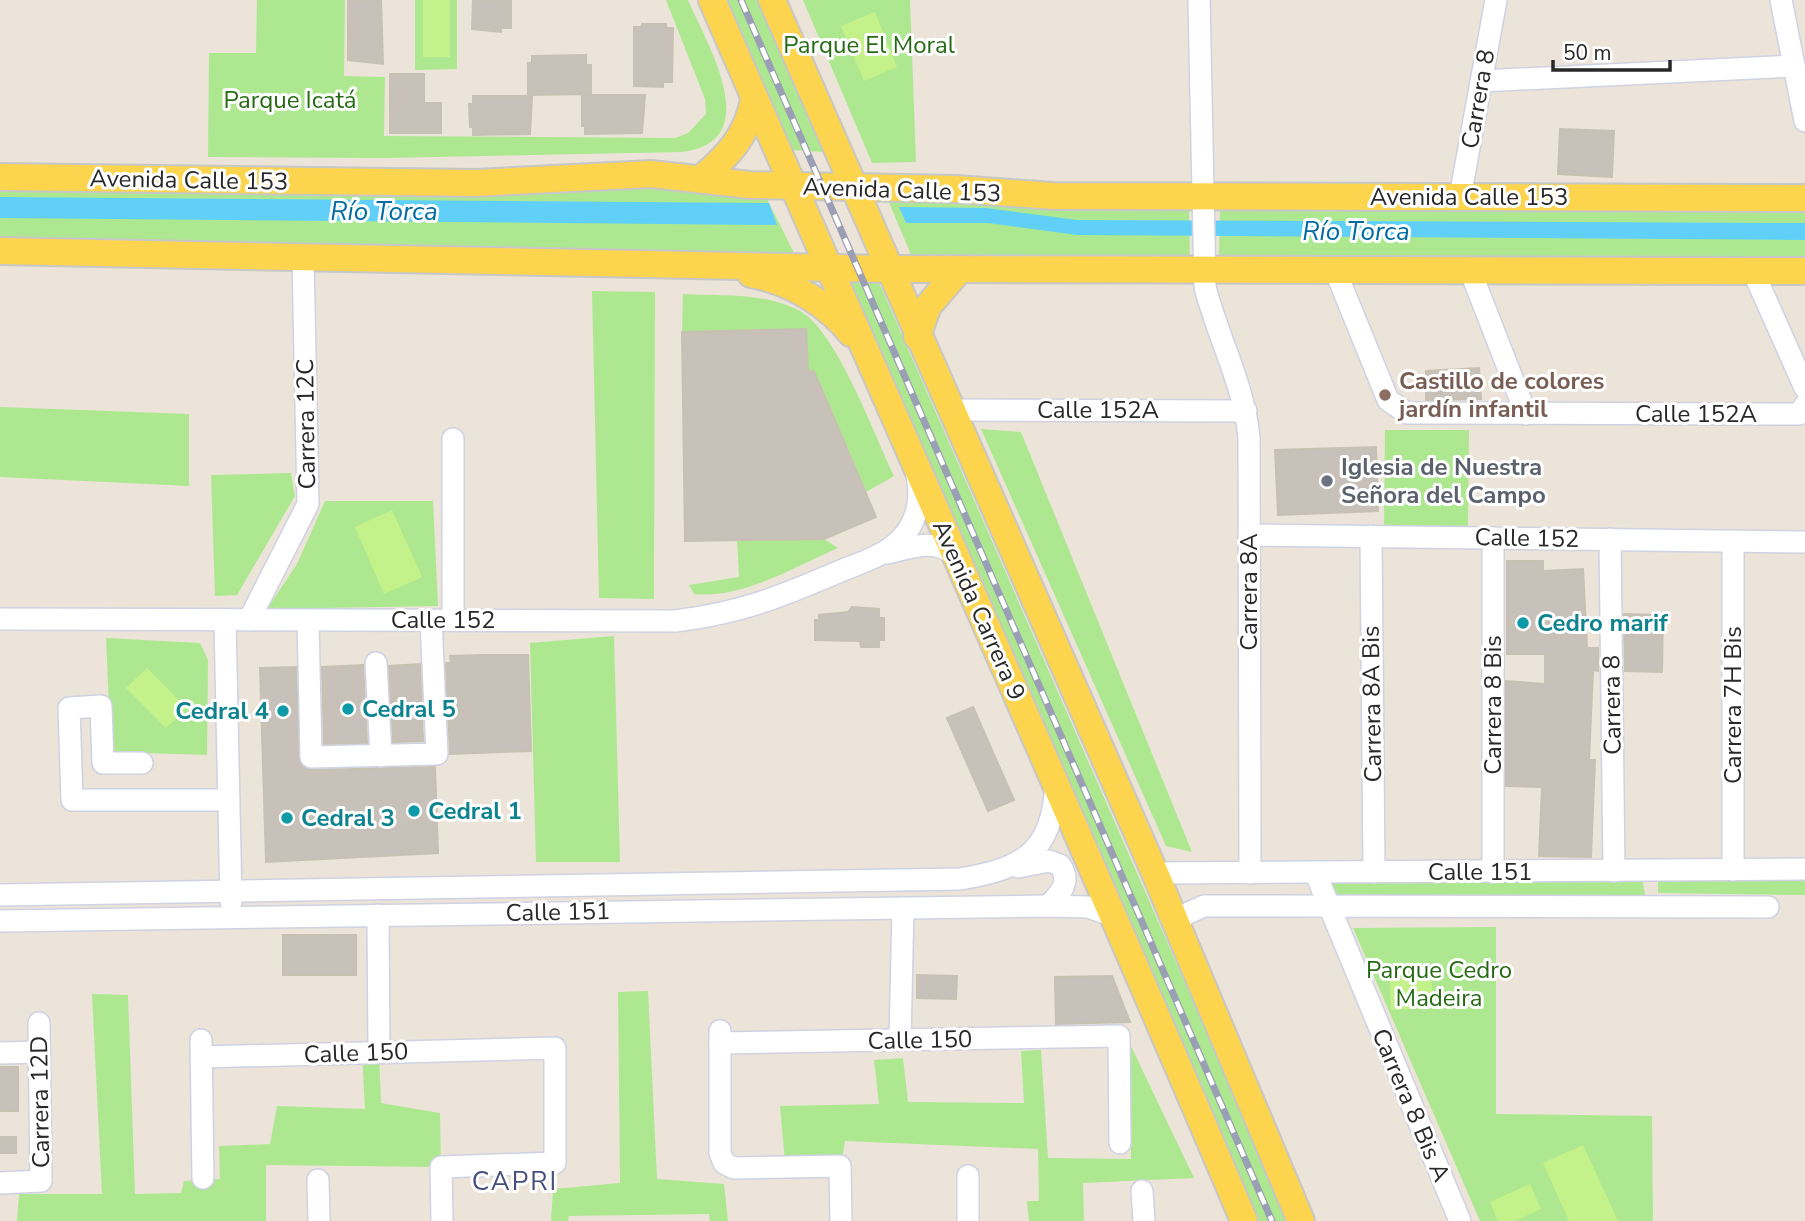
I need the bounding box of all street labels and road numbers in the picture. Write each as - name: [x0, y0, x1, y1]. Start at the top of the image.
- street label: Carrera 8: [1454, 47, 1502, 151]
- street label: Avenida Calle 153: [89, 162, 289, 198]
- street label: Avenida Calle 153: [802, 171, 1002, 209]
- street label: Avenida Calle 153: [1370, 181, 1568, 213]
- street label: Carrera 12C: [289, 358, 323, 490]
- street label: Calle 152A: [1037, 394, 1160, 426]
- street label: Calle 152A: [1635, 398, 1758, 430]
- street label: Avenida Carrera 9: [925, 515, 1033, 705]
- street label: Calle 152: [1474, 521, 1580, 555]
- street label: Carrera 8A: [1233, 533, 1265, 651]
- street label: Calle 152: [391, 604, 495, 636]
- street label: Carrera 8A Bis: [1355, 625, 1389, 783]
- street label: Carrera 7H Bis: [1717, 626, 1749, 784]
- street label: Carrera 8 Bis: [1477, 635, 1509, 775]
- street label: Carrera 8: [1595, 655, 1629, 755]
- street label: Calle 151: [1428, 856, 1532, 888]
- street label: Calle 151: [505, 895, 611, 929]
- street label: Calle 150: [867, 1023, 973, 1057]
- street label: Carrera 8 Bis A: [1364, 1024, 1458, 1187]
- street label: Calle 150: [303, 1035, 409, 1071]
- street label: Carrera 12D: [23, 1036, 57, 1168]

